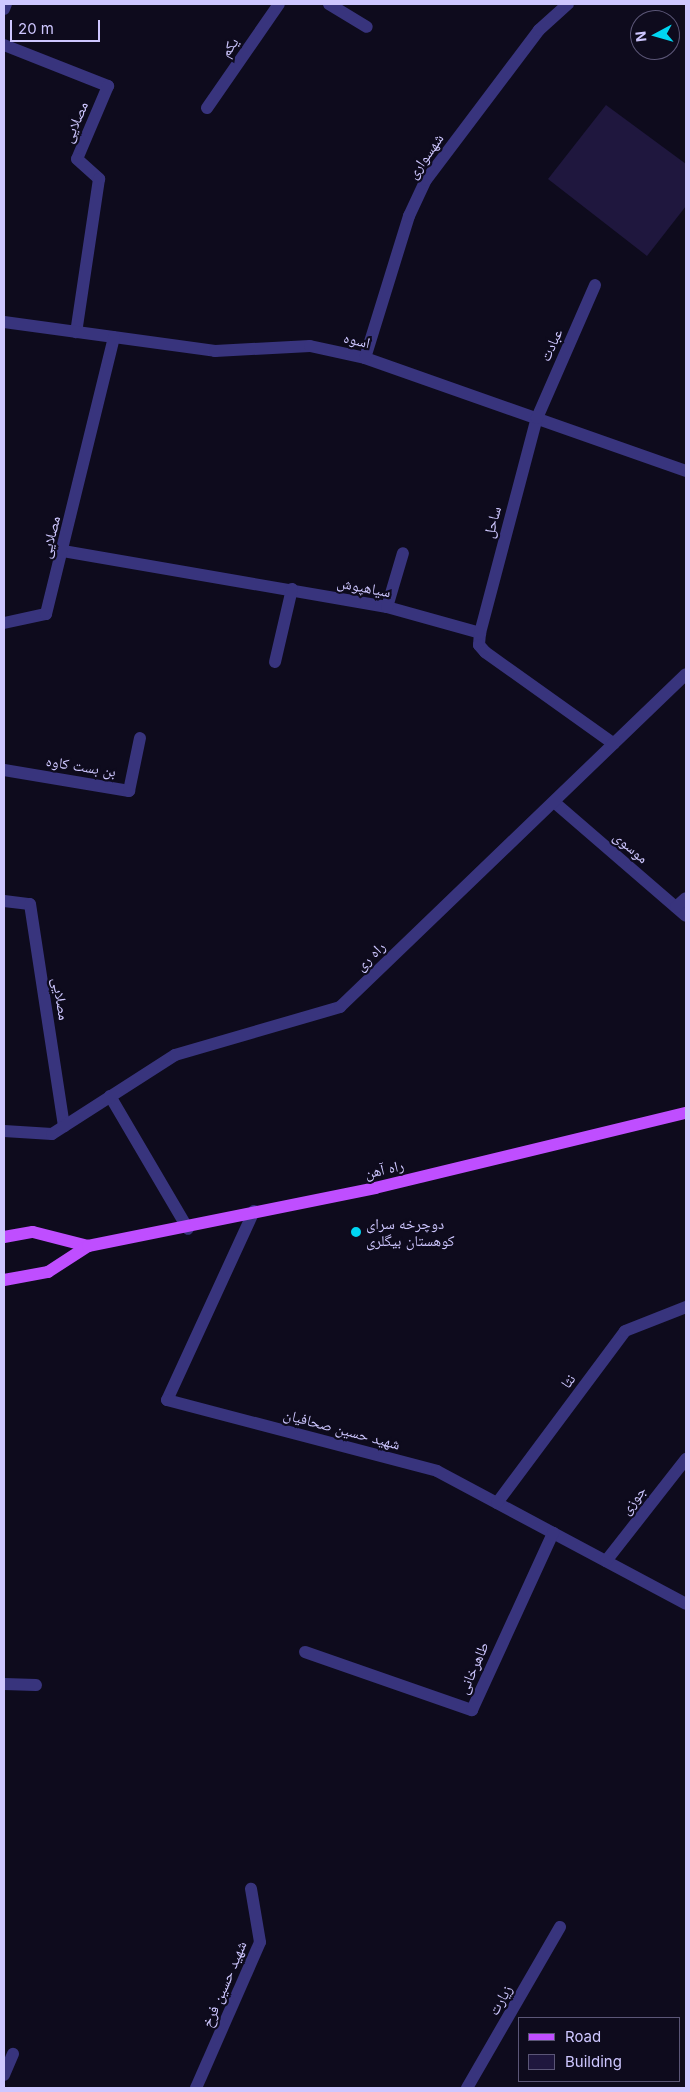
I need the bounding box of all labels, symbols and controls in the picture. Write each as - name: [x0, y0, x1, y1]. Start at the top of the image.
- scale bar: [12, 10, 102, 42]
- north arrow: [630, 10, 680, 60]
- text: 20 m: [18, 19, 54, 38]
- text: N: [632, 30, 650, 43]
- street label: یکم: [216, 34, 242, 60]
- street label: مصلایی: [58, 99, 92, 145]
- street label: شهسواری: [403, 130, 447, 182]
- street label: عبادت: [536, 326, 566, 364]
- street label: اسوه: [342, 328, 372, 352]
- street label: ساحل: [479, 504, 505, 540]
- street label: مصلایی: [36, 514, 64, 560]
- street label: سیاهپوش: [336, 573, 392, 601]
- street label: بن بست کاوه: [45, 752, 117, 780]
- street label: موسوی: [610, 827, 652, 867]
- street label: راه ری: [351, 937, 389, 975]
- street label: مصلایی: [49, 976, 73, 1022]
- street label: راه آهن: [363, 1156, 405, 1182]
- place label: دوچرخه سرای کوهستان بیگلری: [366, 1214, 454, 1249]
- marker: دوچرخه سرای کوهستان بیگلری: [350, 1226, 362, 1238]
- street label: نثا: [557, 1370, 579, 1392]
- street label: شهید حسین صحافیان: [282, 1405, 402, 1453]
- street label: جوزی: [616, 1482, 650, 1518]
- street label: طاهرخانی: [454, 1639, 492, 1697]
- street label: شهید حسین فرخ: [198, 1938, 250, 2030]
- street label: زیارت: [484, 1982, 516, 2018]
- legend: [518, 2017, 680, 2082]
- text: Road: [565, 2027, 601, 2046]
- text: Building: [565, 2052, 622, 2071]

